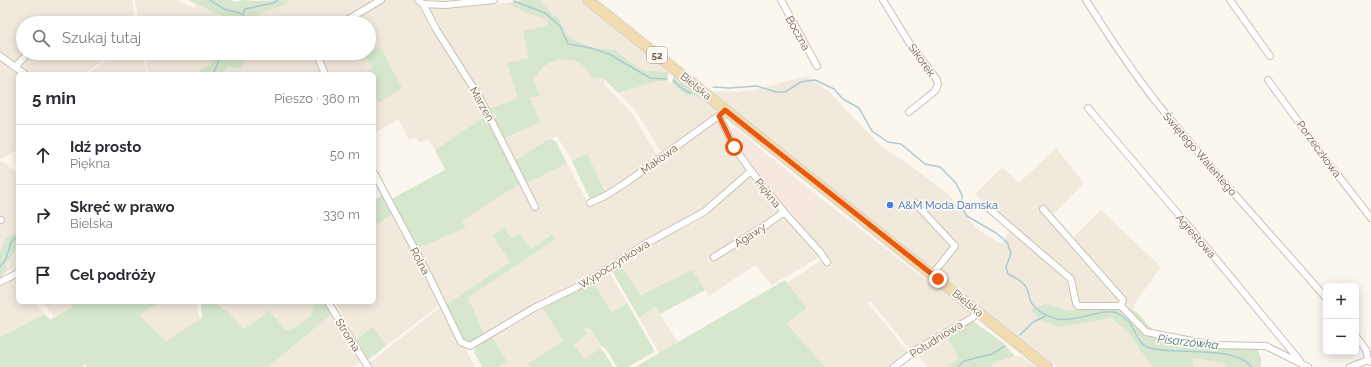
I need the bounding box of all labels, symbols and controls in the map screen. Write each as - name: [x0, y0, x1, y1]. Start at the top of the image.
- street label: Boczna: [783, 14, 812, 53]
- search box: [16, 16, 376, 60]
- icon: search: [30, 27, 52, 49]
- text: Szukaj tutaj: [62, 29, 141, 47]
- street label: Sikorek: [905, 41, 938, 79]
- road number: 52: [647, 47, 667, 63]
- street label: Bielska: [677, 70, 714, 103]
- street label: Marzeń: [467, 85, 497, 124]
- text: 5 min: [32, 88, 76, 108]
- text: Pieszo · 380 m: [274, 91, 360, 106]
- street label: Świętego Walentego: [1160, 109, 1240, 199]
- street label: Porzeczkowa: [1294, 118, 1344, 180]
- text: Idź prosto: [70, 138, 141, 156]
- route start: [725, 138, 743, 156]
- street label: Makowa: [638, 142, 680, 177]
- icon: ahead: [32, 144, 54, 166]
- text: 50 m: [330, 147, 360, 162]
- text: Piękna: [70, 156, 110, 171]
- street label: Piękna: [752, 176, 783, 211]
- text: Skręć w prawo: [70, 198, 175, 216]
- place label: A&M Moda Damska: [898, 199, 998, 212]
- marker: A&M Moda Damska: [885, 200, 895, 210]
- icon: right: [32, 204, 54, 226]
- text: 330 m: [323, 207, 360, 222]
- street label: Agrestowa: [1173, 212, 1218, 261]
- text: Bielska: [70, 216, 113, 231]
- street label: Agawy: [732, 221, 768, 250]
- street label: Wypoczynkowa: [576, 237, 652, 291]
- street label: Rolna: [407, 245, 432, 277]
- icon: arrive: [32, 264, 54, 286]
- text: Cel podróży: [70, 266, 156, 284]
- route end: [929, 270, 947, 288]
- map controls: [1323, 283, 1359, 355]
- button: +: [1323, 283, 1359, 319]
- street label: Bielska: [949, 287, 986, 320]
- street label: Stroma: [332, 316, 363, 354]
- street label: Południowa: [907, 318, 965, 361]
- button: −: [1323, 319, 1359, 355]
- water label: Pisarzówka: [1157, 332, 1219, 352]

